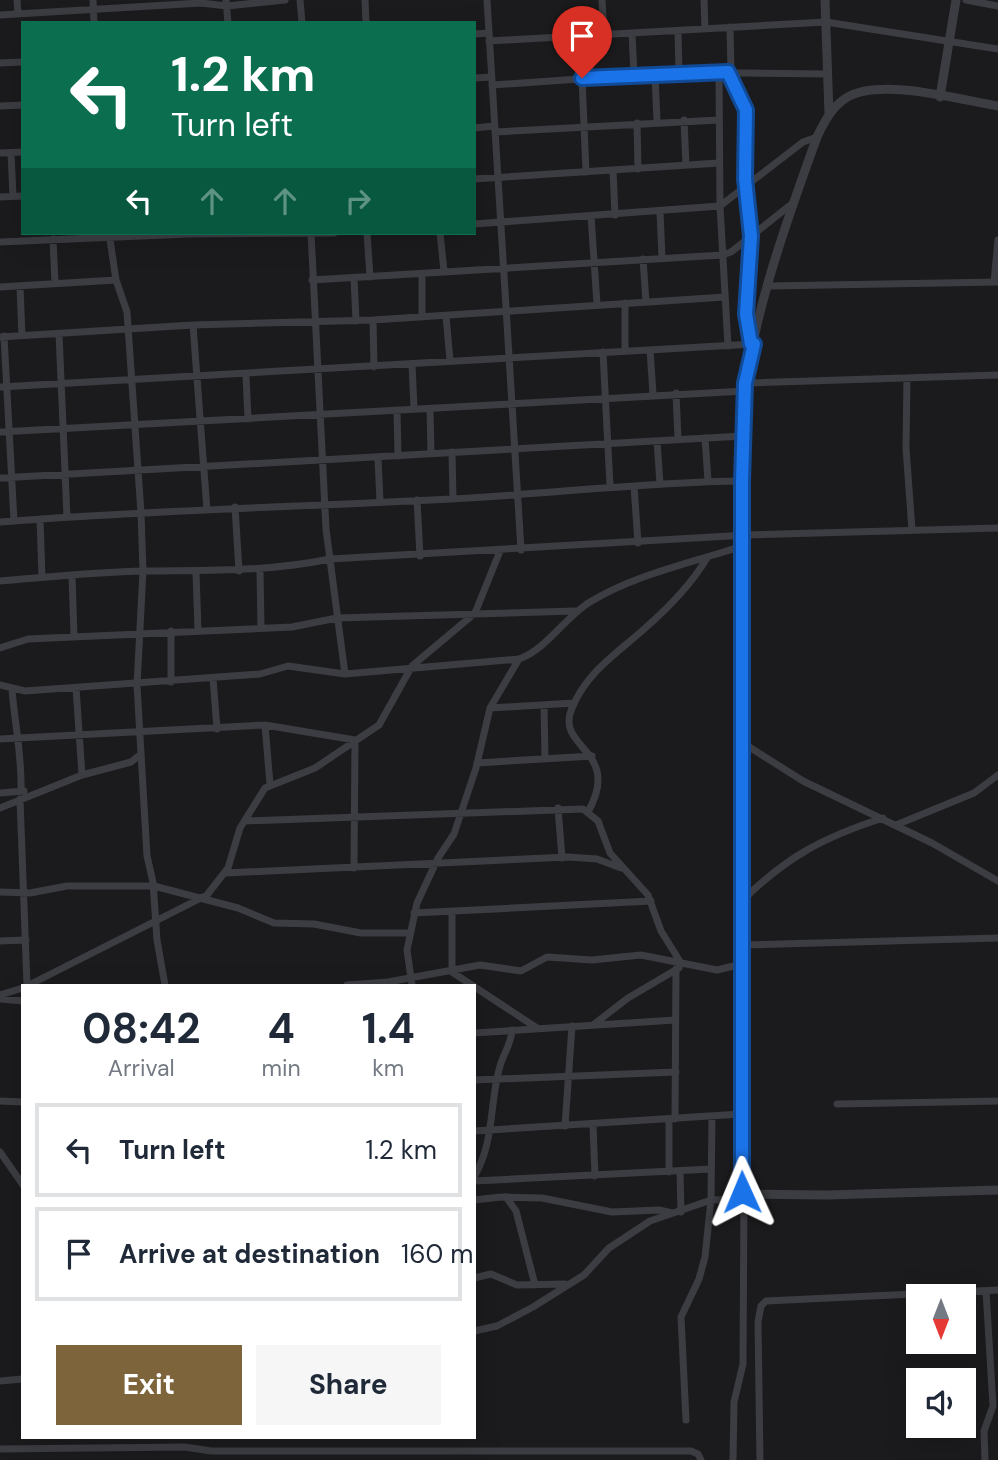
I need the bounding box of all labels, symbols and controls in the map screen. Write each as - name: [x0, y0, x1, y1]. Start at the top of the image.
- pin: [552, 6, 612, 78]
- icon: arrive: [563, 17, 601, 55]
- text: 1.2 km: [171, 42, 315, 106]
- icon: left: [56, 49, 147, 140]
- text: Turn left: [171, 104, 293, 146]
- icon: left: [120, 182, 158, 220]
- icon: ahead: [193, 182, 231, 220]
- icon: ahead: [266, 182, 304, 220]
- icon: right: [339, 182, 377, 220]
- text: 08:42: [82, 1001, 200, 1056]
- text: 4: [267, 1001, 295, 1056]
- text: 1.4: [362, 1001, 415, 1056]
- text: Arrival: [108, 1053, 175, 1083]
- text: min: [261, 1053, 301, 1083]
- text: km: [372, 1053, 404, 1083]
- icon: left: [60, 1131, 98, 1169]
- text: Turn left: [119, 1133, 226, 1167]
- text: 1.2 km: [366, 1133, 437, 1167]
- position arrow: [705, 1155, 779, 1229]
- icon: arrive: [60, 1235, 98, 1273]
- text: Arrive at destination: [119, 1237, 380, 1271]
- text: 160 m: [401, 1237, 473, 1271]
- north arrow: [906, 1284, 976, 1354]
- map controls: [906, 1284, 976, 1438]
- button: Exit: [56, 1345, 242, 1425]
- button: Share: [256, 1345, 441, 1425]
- button: sound: [906, 1368, 976, 1438]

